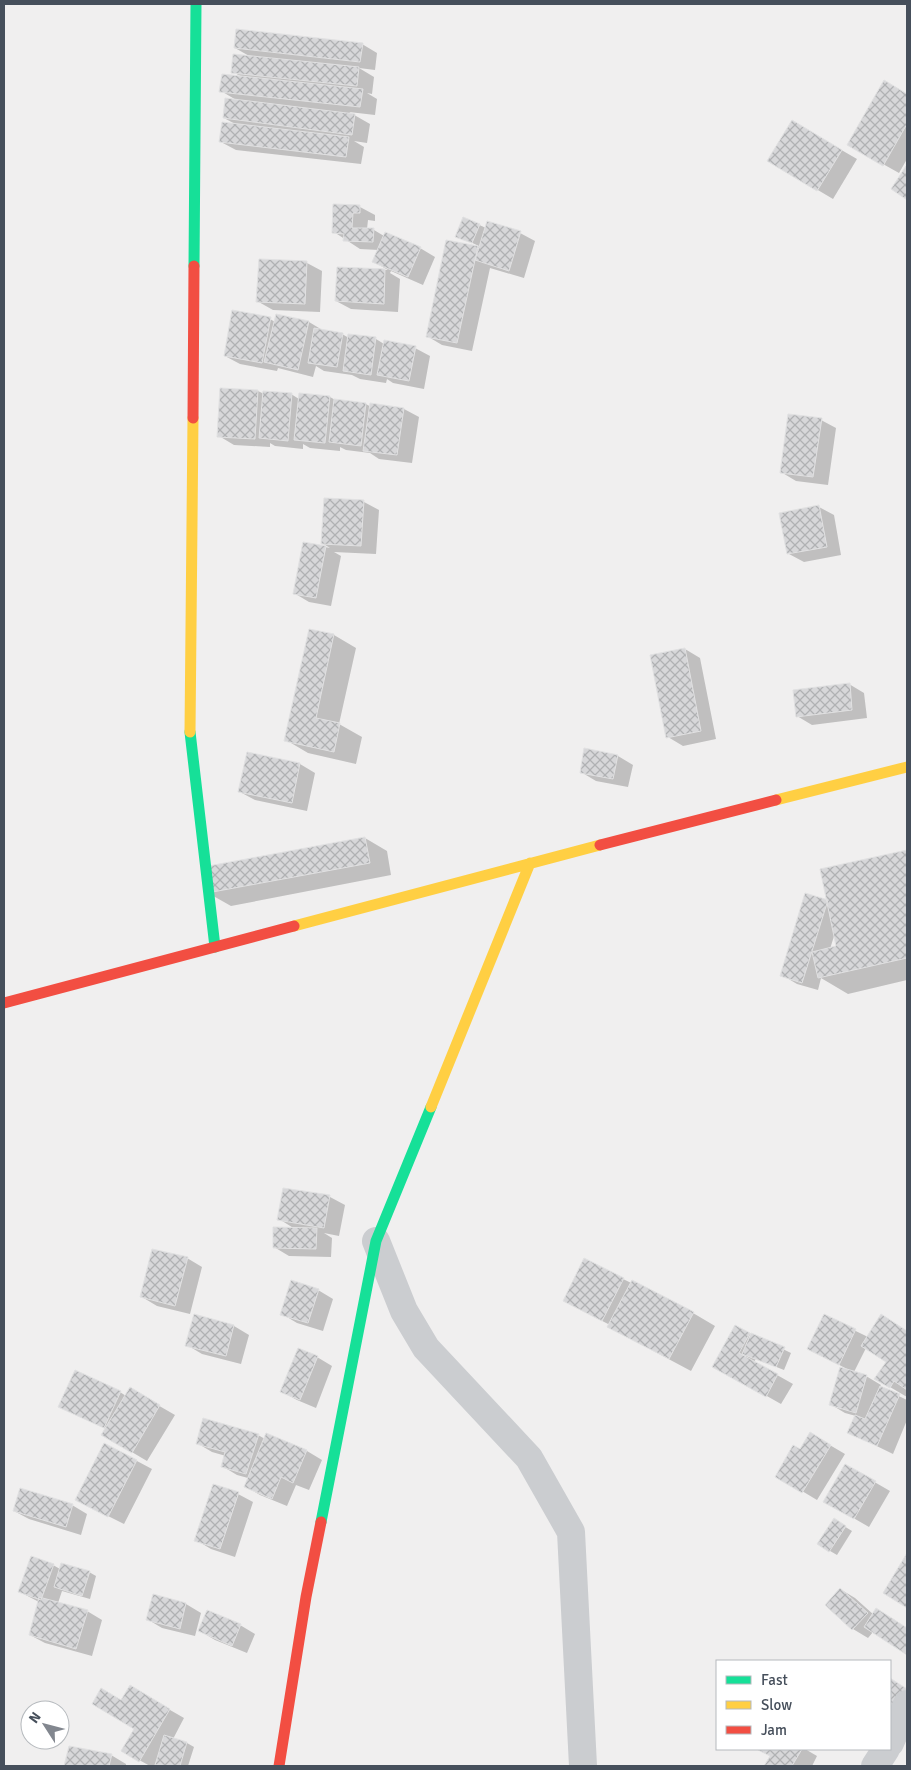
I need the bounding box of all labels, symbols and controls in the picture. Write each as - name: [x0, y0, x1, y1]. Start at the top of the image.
- legend: [716, 1660, 891, 1750]
- text: Fast: [761, 1671, 788, 1689]
- text: Slow: [761, 1696, 792, 1714]
- north arrow: [20, 1700, 70, 1750]
- text: N: [25, 1709, 45, 1727]
- text: Jam: [761, 1721, 787, 1739]

